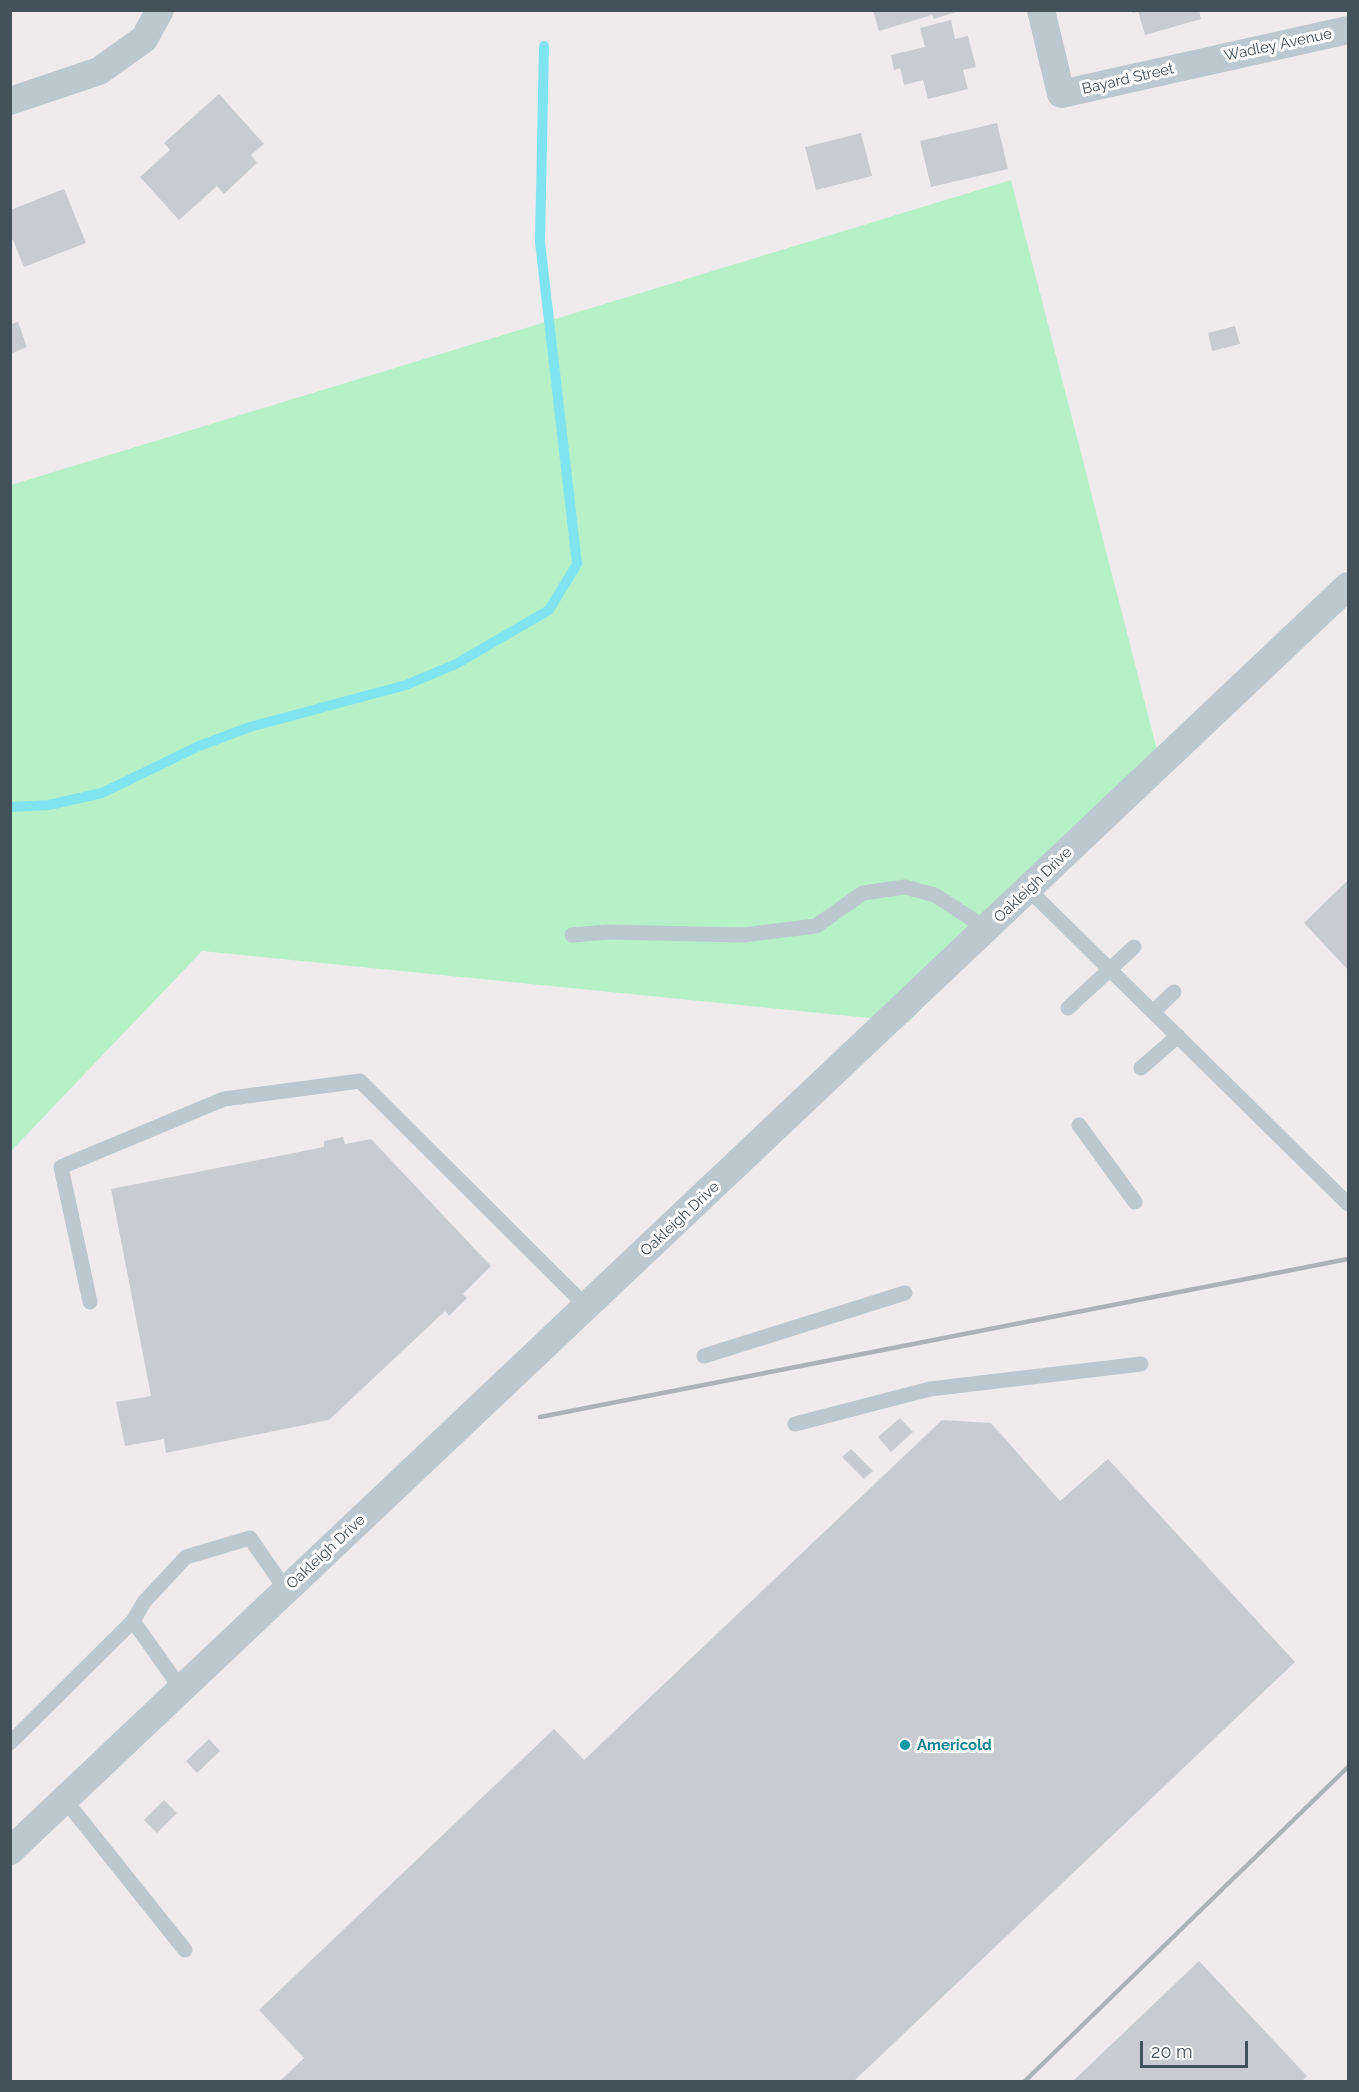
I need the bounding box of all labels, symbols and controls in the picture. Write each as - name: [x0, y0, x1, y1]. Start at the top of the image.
- street label: Wadley Avenue: [1222, 25, 1334, 65]
- street label: Bayard Street: [1080, 60, 1176, 98]
- street label: Oakleigh Drive: [990, 843, 1076, 927]
- street label: Oakleigh Drive: [637, 1178, 723, 1260]
- street label: Oakleigh Drive: [283, 1511, 369, 1593]
- place label: Americold: [917, 1736, 992, 1754]
- marker: Americold: [898, 1738, 912, 1752]
- scale bar: [1143, 2029, 1251, 2067]
- text: 20 m: [1151, 2041, 1193, 2062]

